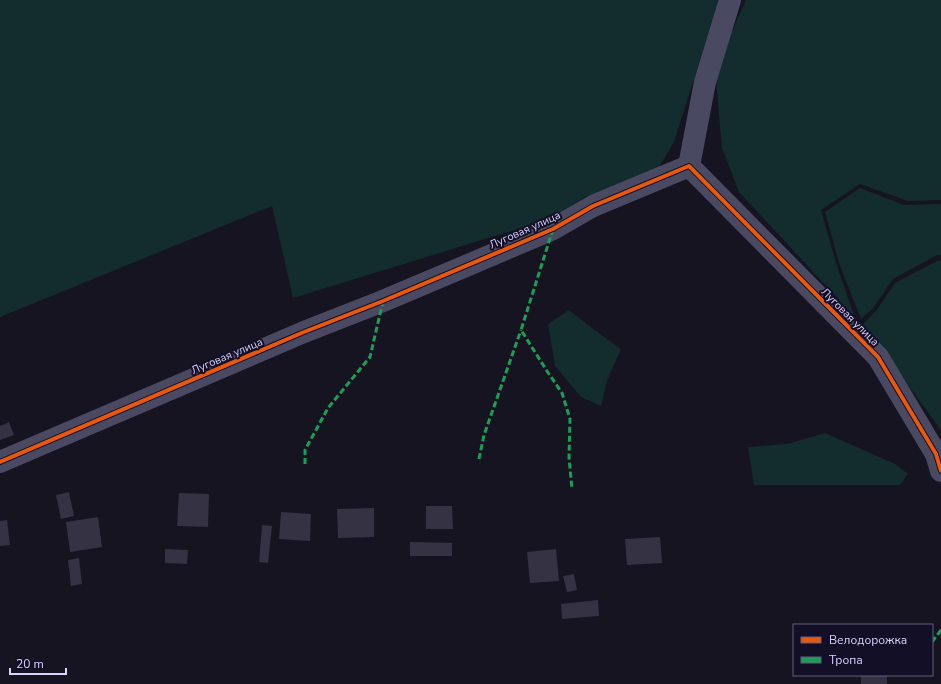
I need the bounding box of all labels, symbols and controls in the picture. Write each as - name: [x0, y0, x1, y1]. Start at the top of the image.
- street label: Луговая улица: [487, 208, 563, 252]
- street label: Луговая улица: [818, 285, 882, 349]
- street label: Луговая улица: [189, 334, 265, 378]
- legend: [793, 624, 933, 676]
- text: Велодорожка: [829, 632, 907, 648]
- scale bar: [10, 650, 66, 676]
- text: Тропа: [829, 652, 863, 668]
- text: 20 m: [16, 656, 44, 672]

